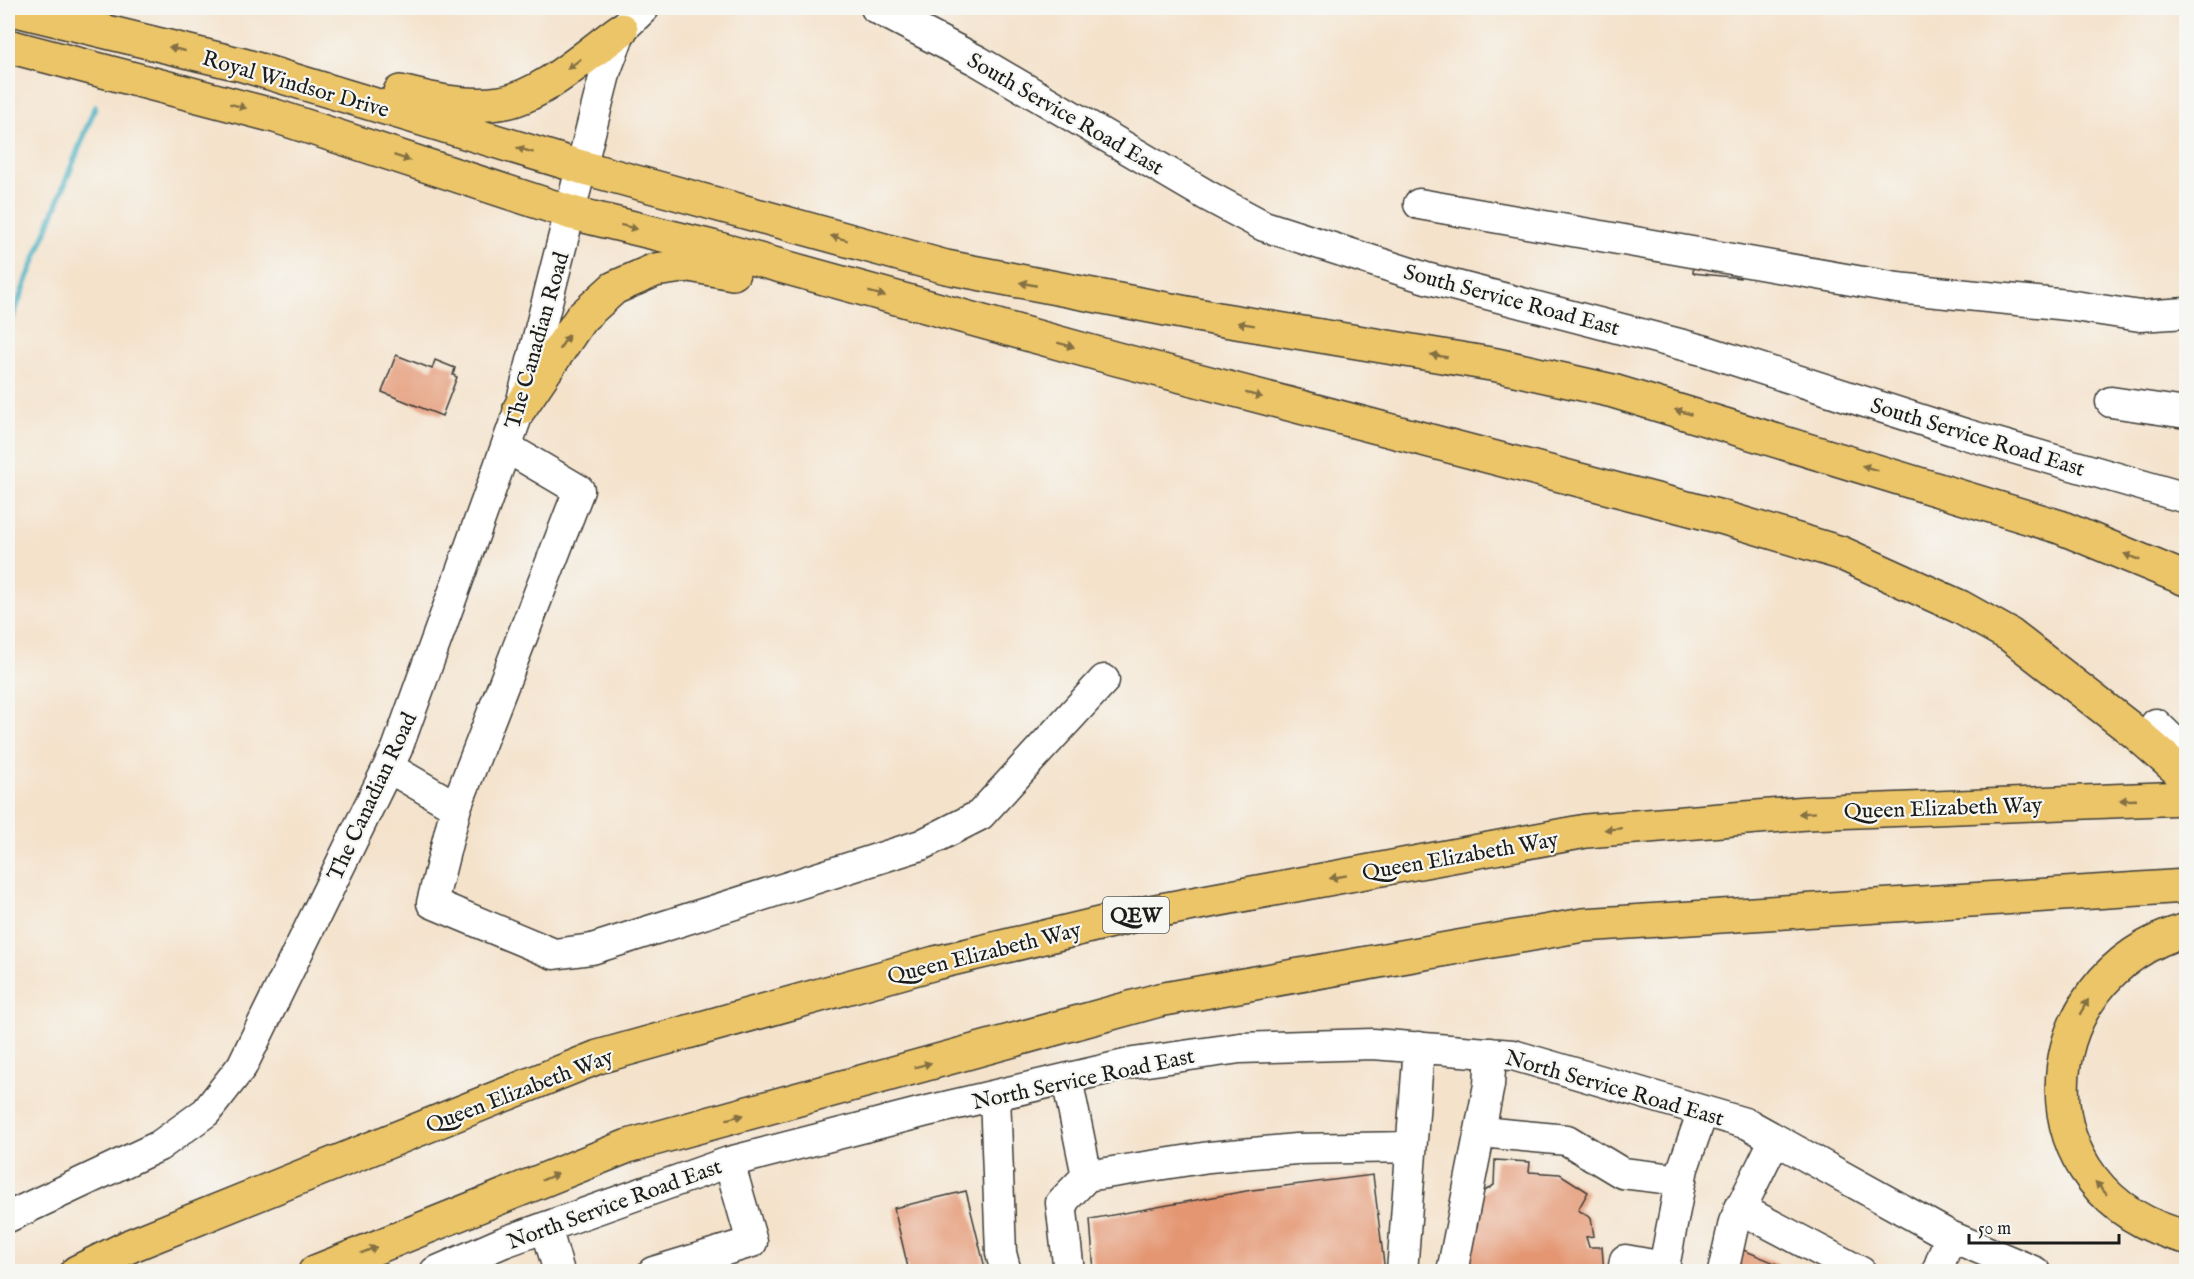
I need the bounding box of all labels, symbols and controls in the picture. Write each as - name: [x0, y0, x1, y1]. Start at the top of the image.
- one-way arrow: [168, 43, 186, 53]
- street label: Royal Windsor Drive: [199, 45, 392, 125]
- street label: South Service Road East: [962, 47, 1169, 183]
- one-way arrow: [566, 57, 581, 69]
- one-way arrow: [228, 102, 247, 112]
- one-way arrow: [516, 145, 534, 154]
- one-way arrow: [393, 153, 411, 163]
- one-way arrow: [619, 222, 638, 232]
- one-way arrow: [830, 233, 848, 242]
- street label: The Canadian Road: [499, 249, 577, 432]
- street label: South Service Road East: [1400, 259, 1623, 343]
- one-way arrow: [1019, 279, 1038, 288]
- one-way arrow: [869, 290, 887, 299]
- one-way arrow: [1237, 319, 1256, 328]
- one-way arrow: [558, 335, 570, 351]
- one-way arrow: [1057, 341, 1075, 350]
- one-way arrow: [1429, 351, 1448, 360]
- one-way arrow: [1245, 391, 1263, 401]
- street label: South Service Road East: [1867, 392, 2088, 484]
- one-way arrow: [1674, 407, 1692, 416]
- one-way arrow: [1861, 463, 1879, 472]
- one-way arrow: [2123, 552, 2141, 562]
- street label: The Canadian Road: [322, 708, 424, 885]
- street label: Queen Elizabeth Way: [1843, 792, 2043, 826]
- one-way arrow: [2119, 795, 2138, 804]
- one-way arrow: [1798, 808, 1817, 817]
- one-way arrow: [1603, 824, 1622, 834]
- street label: Queen Elizabeth Way: [1360, 826, 1561, 888]
- one-way arrow: [1329, 873, 1348, 882]
- road number: QEW: [1103, 897, 1169, 933]
- street label: Queen Elizabeth Way: [885, 916, 1084, 992]
- one-way arrow: [2078, 999, 2089, 1015]
- street label: Queen Elizabeth Way: [422, 1043, 618, 1141]
- street label: North Service Road East: [970, 1043, 1197, 1117]
- street label: North Service Road East: [1502, 1044, 1727, 1134]
- one-way arrow: [914, 1060, 932, 1069]
- one-way arrow: [726, 1112, 744, 1121]
- street label: North Service Road East: [504, 1153, 726, 1257]
- one-way arrow: [541, 1172, 559, 1182]
- one-way arrow: [2094, 1180, 2108, 1195]
- scale bar: [1969, 1207, 2119, 1245]
- text: 50 m: [1978, 1218, 2011, 1241]
- one-way arrow: [360, 1245, 378, 1254]

